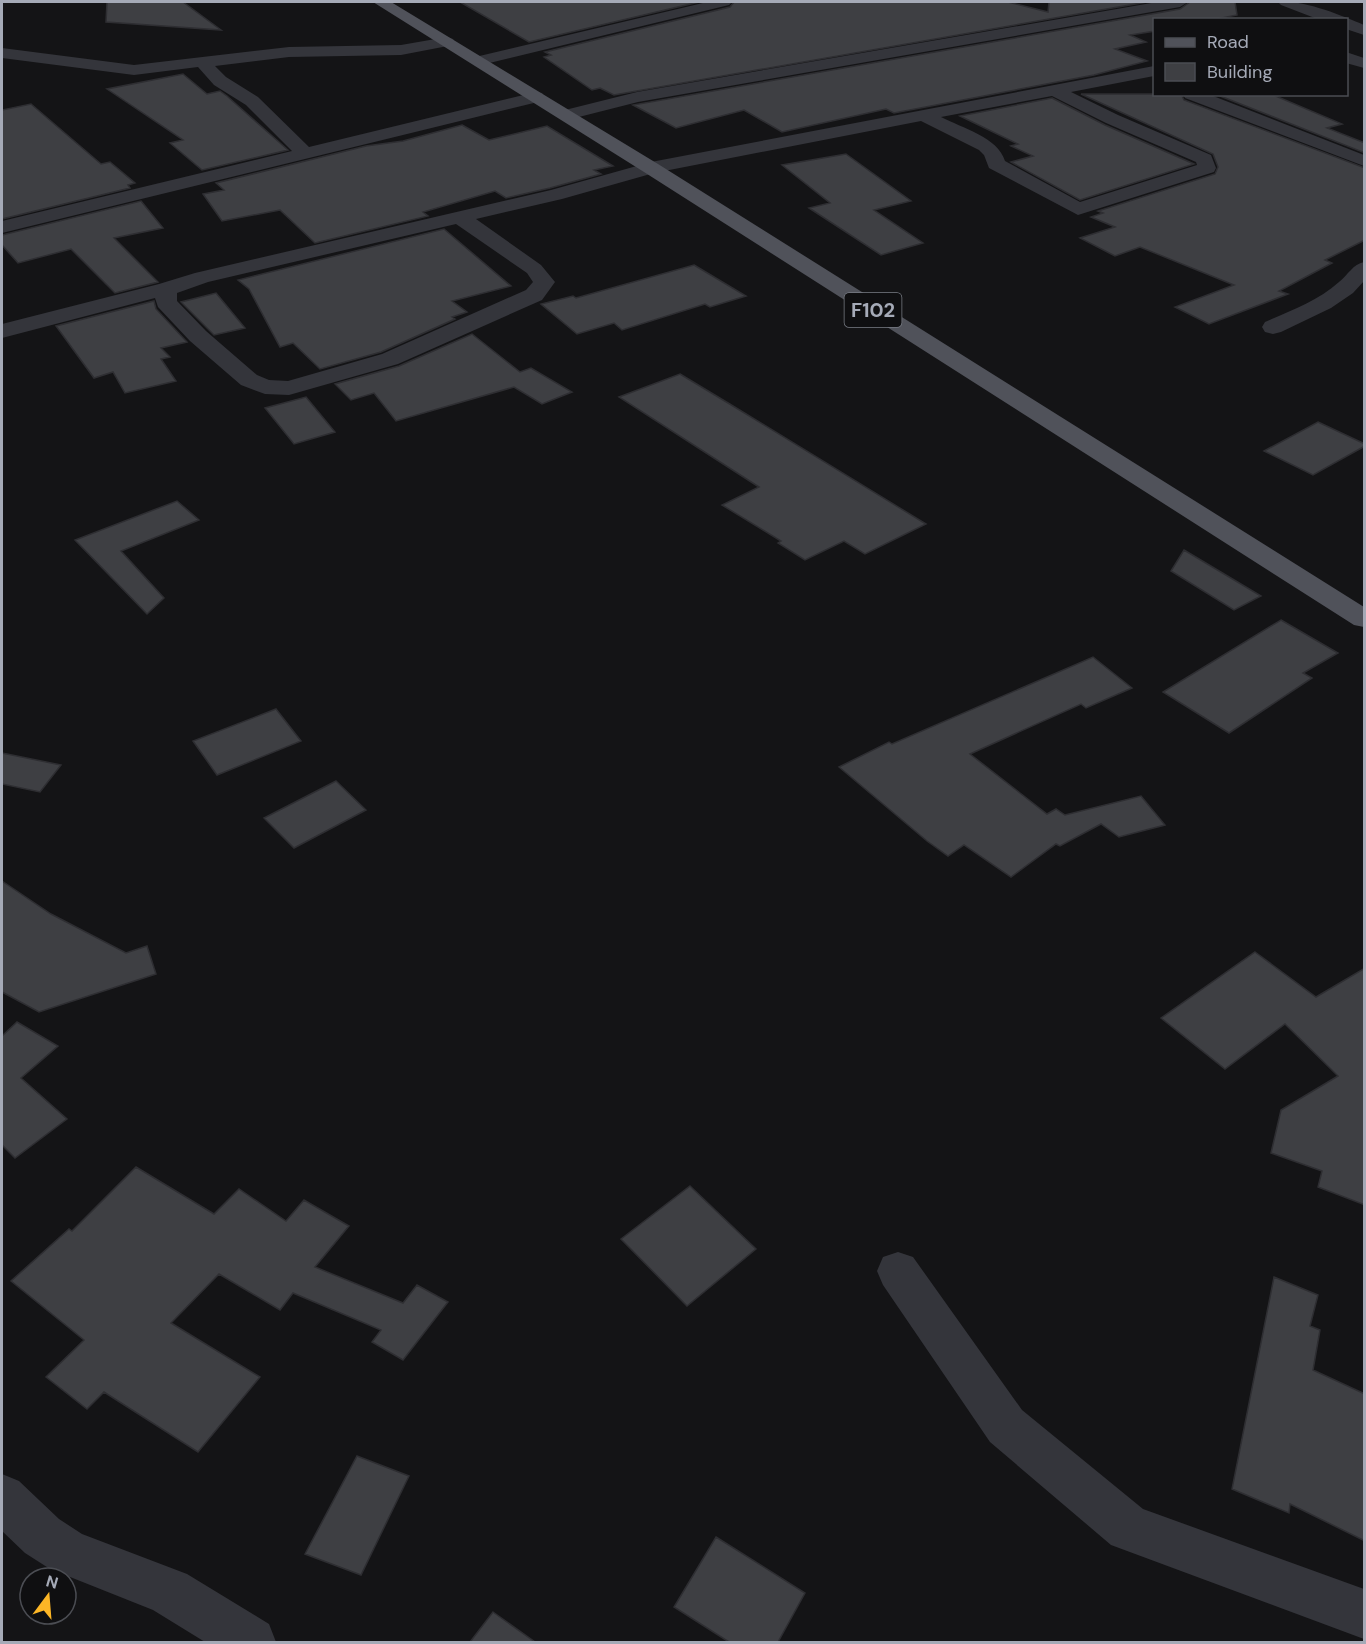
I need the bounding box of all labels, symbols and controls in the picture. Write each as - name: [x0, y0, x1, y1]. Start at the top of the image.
- legend: [1153, 18, 1348, 96]
- text: Road: [1207, 30, 1249, 54]
- text: Building: [1207, 60, 1272, 84]
- road number: F102: [844, 293, 902, 327]
- north arrow: [18, 1566, 78, 1626]
- text: N: [43, 1570, 61, 1594]

